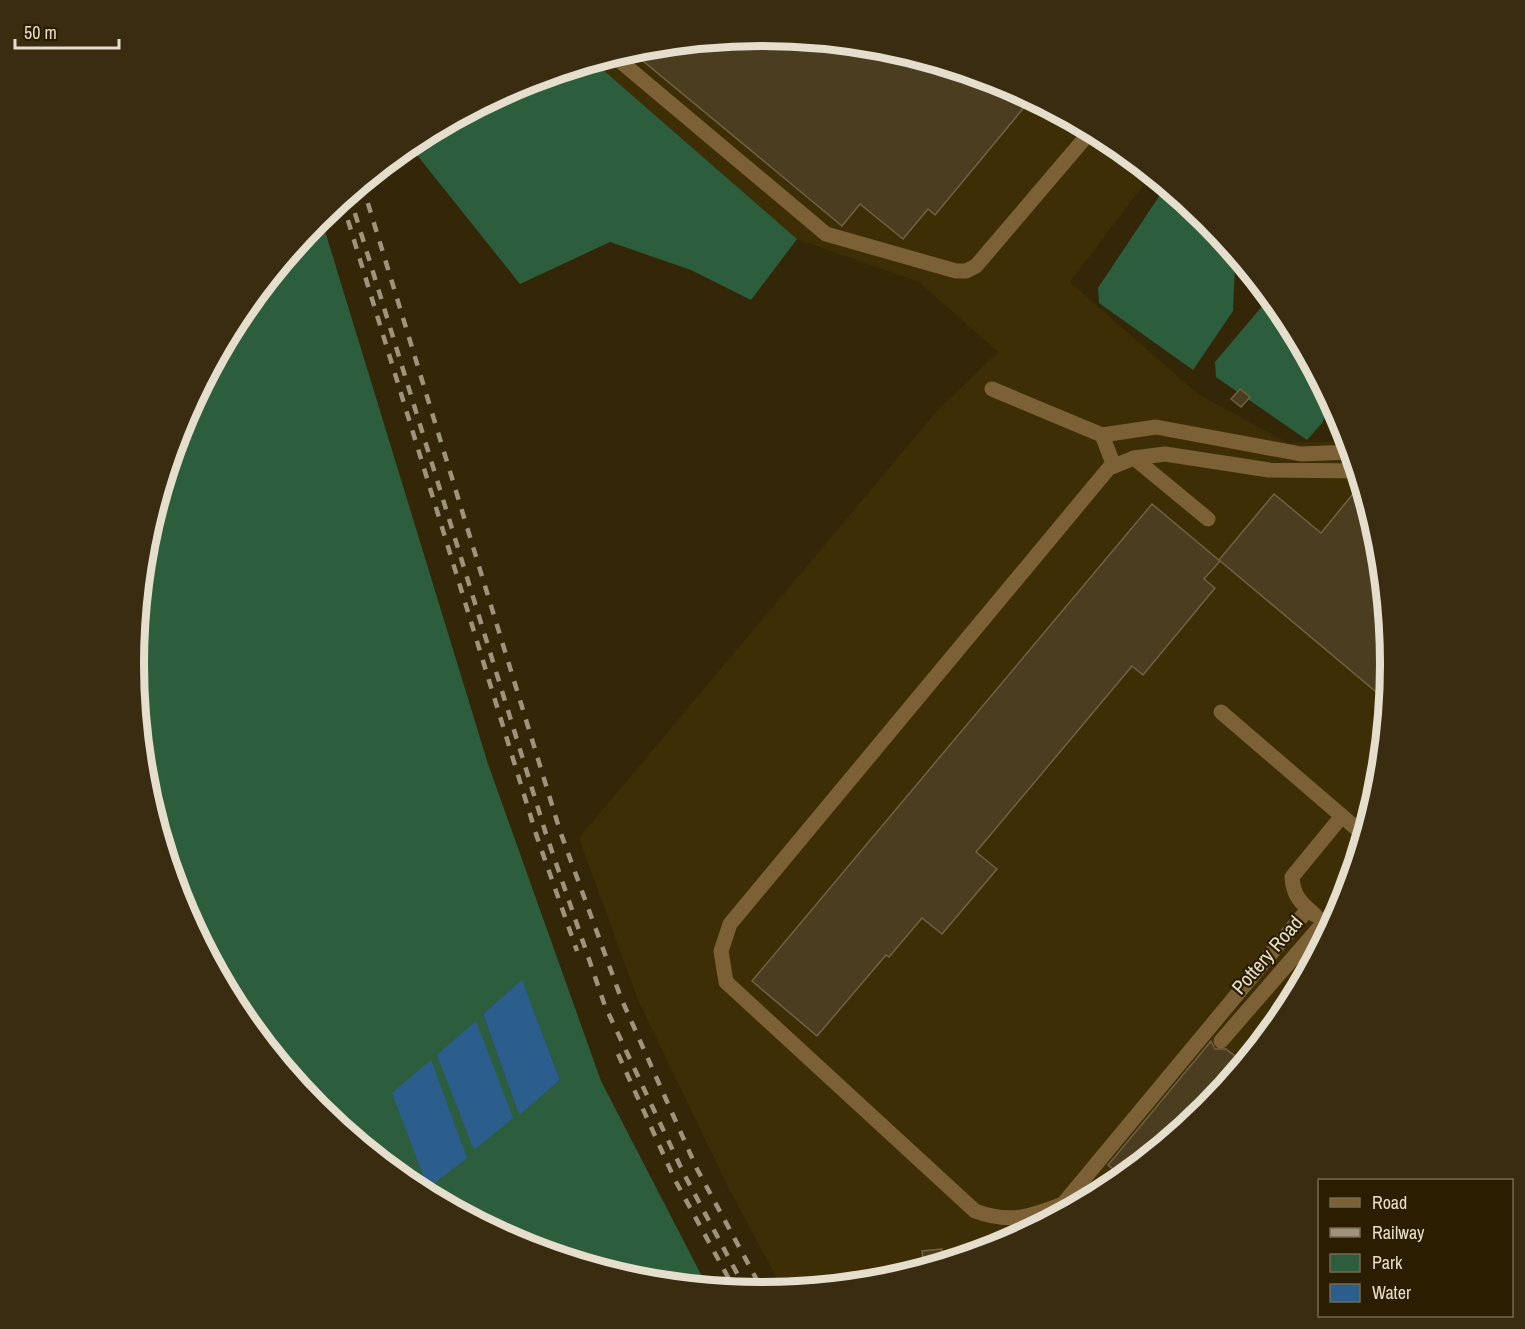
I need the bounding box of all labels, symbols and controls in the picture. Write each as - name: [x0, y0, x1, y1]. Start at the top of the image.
- scale bar: [15, 12, 118, 50]
- text: 50 m: [24, 20, 57, 45]
- street label: Pottery Road: [1225, 910, 1308, 1000]
- legend: [1318, 1179, 1513, 1317]
- text: Road: [1372, 1190, 1407, 1215]
- text: Railway: [1372, 1220, 1425, 1245]
- text: Park: [1372, 1250, 1403, 1275]
- text: Water: [1372, 1280, 1411, 1305]

